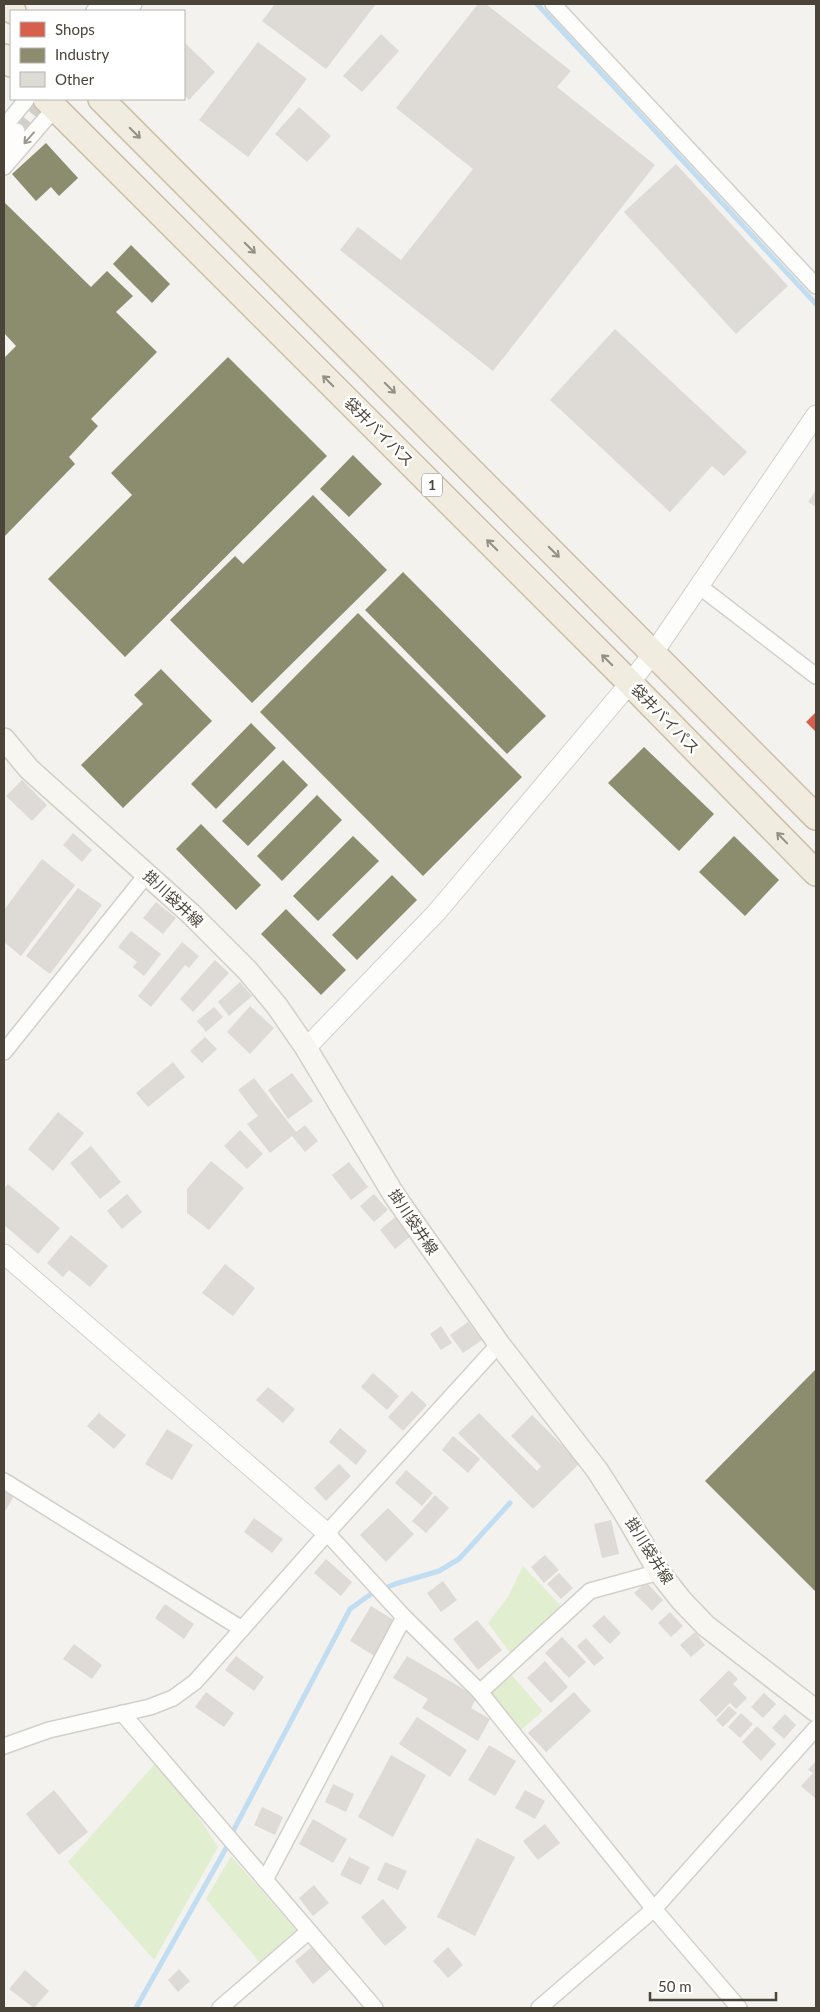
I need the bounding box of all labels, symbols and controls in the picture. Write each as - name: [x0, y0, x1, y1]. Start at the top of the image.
- legend: [10, 10, 185, 100]
- text: Shops: [55, 20, 95, 38]
- text: Industry: [55, 45, 110, 63]
- text: Other: [55, 70, 95, 88]
- one-way arrow: [129, 127, 141, 139]
- one-way arrow: [24, 131, 35, 144]
- one-way arrow: [244, 242, 256, 254]
- one-way arrow: [321, 375, 334, 387]
- one-way arrow: [383, 382, 396, 394]
- street label: 袋井バイパス: [342, 393, 418, 469]
- road number: 1: [422, 474, 442, 496]
- one-way arrow: [486, 539, 498, 551]
- one-way arrow: [548, 546, 560, 558]
- one-way arrow: [601, 654, 613, 666]
- street label: 袋井バイパス: [628, 680, 703, 757]
- one-way arrow: [776, 832, 788, 845]
- street label: 掛川袋井線: [140, 866, 207, 930]
- street label: 掛川袋井線: [385, 1185, 442, 1258]
- street label: 掛川袋井線: [622, 1514, 677, 1587]
- scale bar: [650, 1970, 776, 2002]
- text: 50 m: [658, 1977, 692, 1995]

